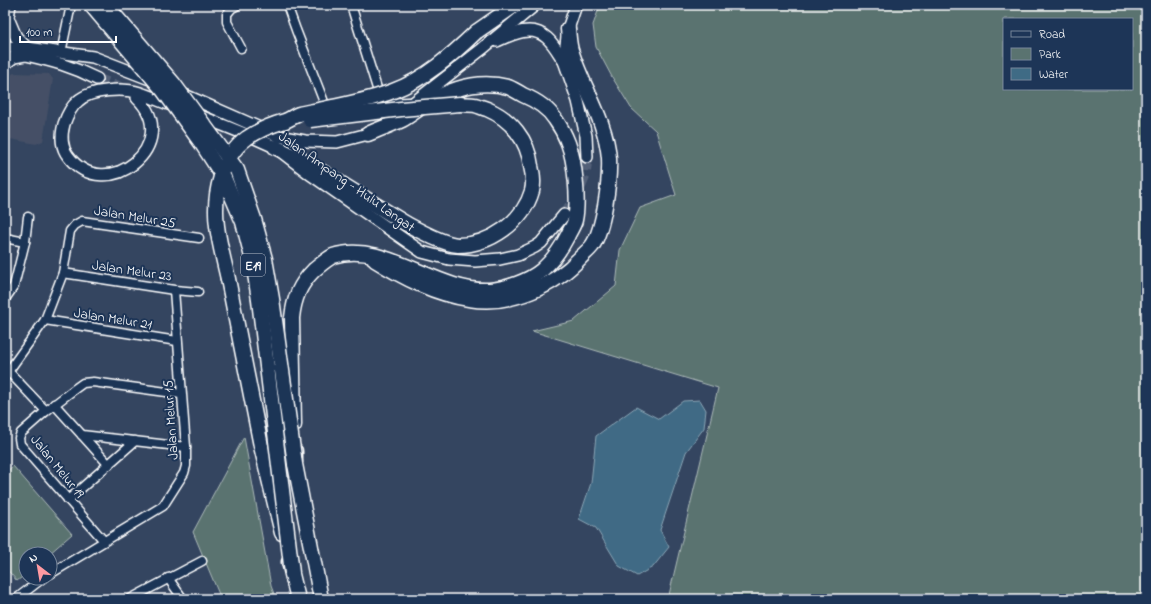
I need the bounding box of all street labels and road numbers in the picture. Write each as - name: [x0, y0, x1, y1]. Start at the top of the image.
- street label: Jalan Ampang - Hulu Langat: [273, 127, 419, 239]
- street label: Jalan Melur 25: [92, 201, 177, 234]
- road number: E19: [241, 254, 265, 276]
- street label: Jalan Melur 23: [91, 255, 173, 288]
- street label: Jalan Melur 21: [72, 303, 154, 336]
- street label: Jalan Melur 15: [158, 379, 185, 461]
- street label: Jalan Melur 19: [25, 431, 89, 504]

